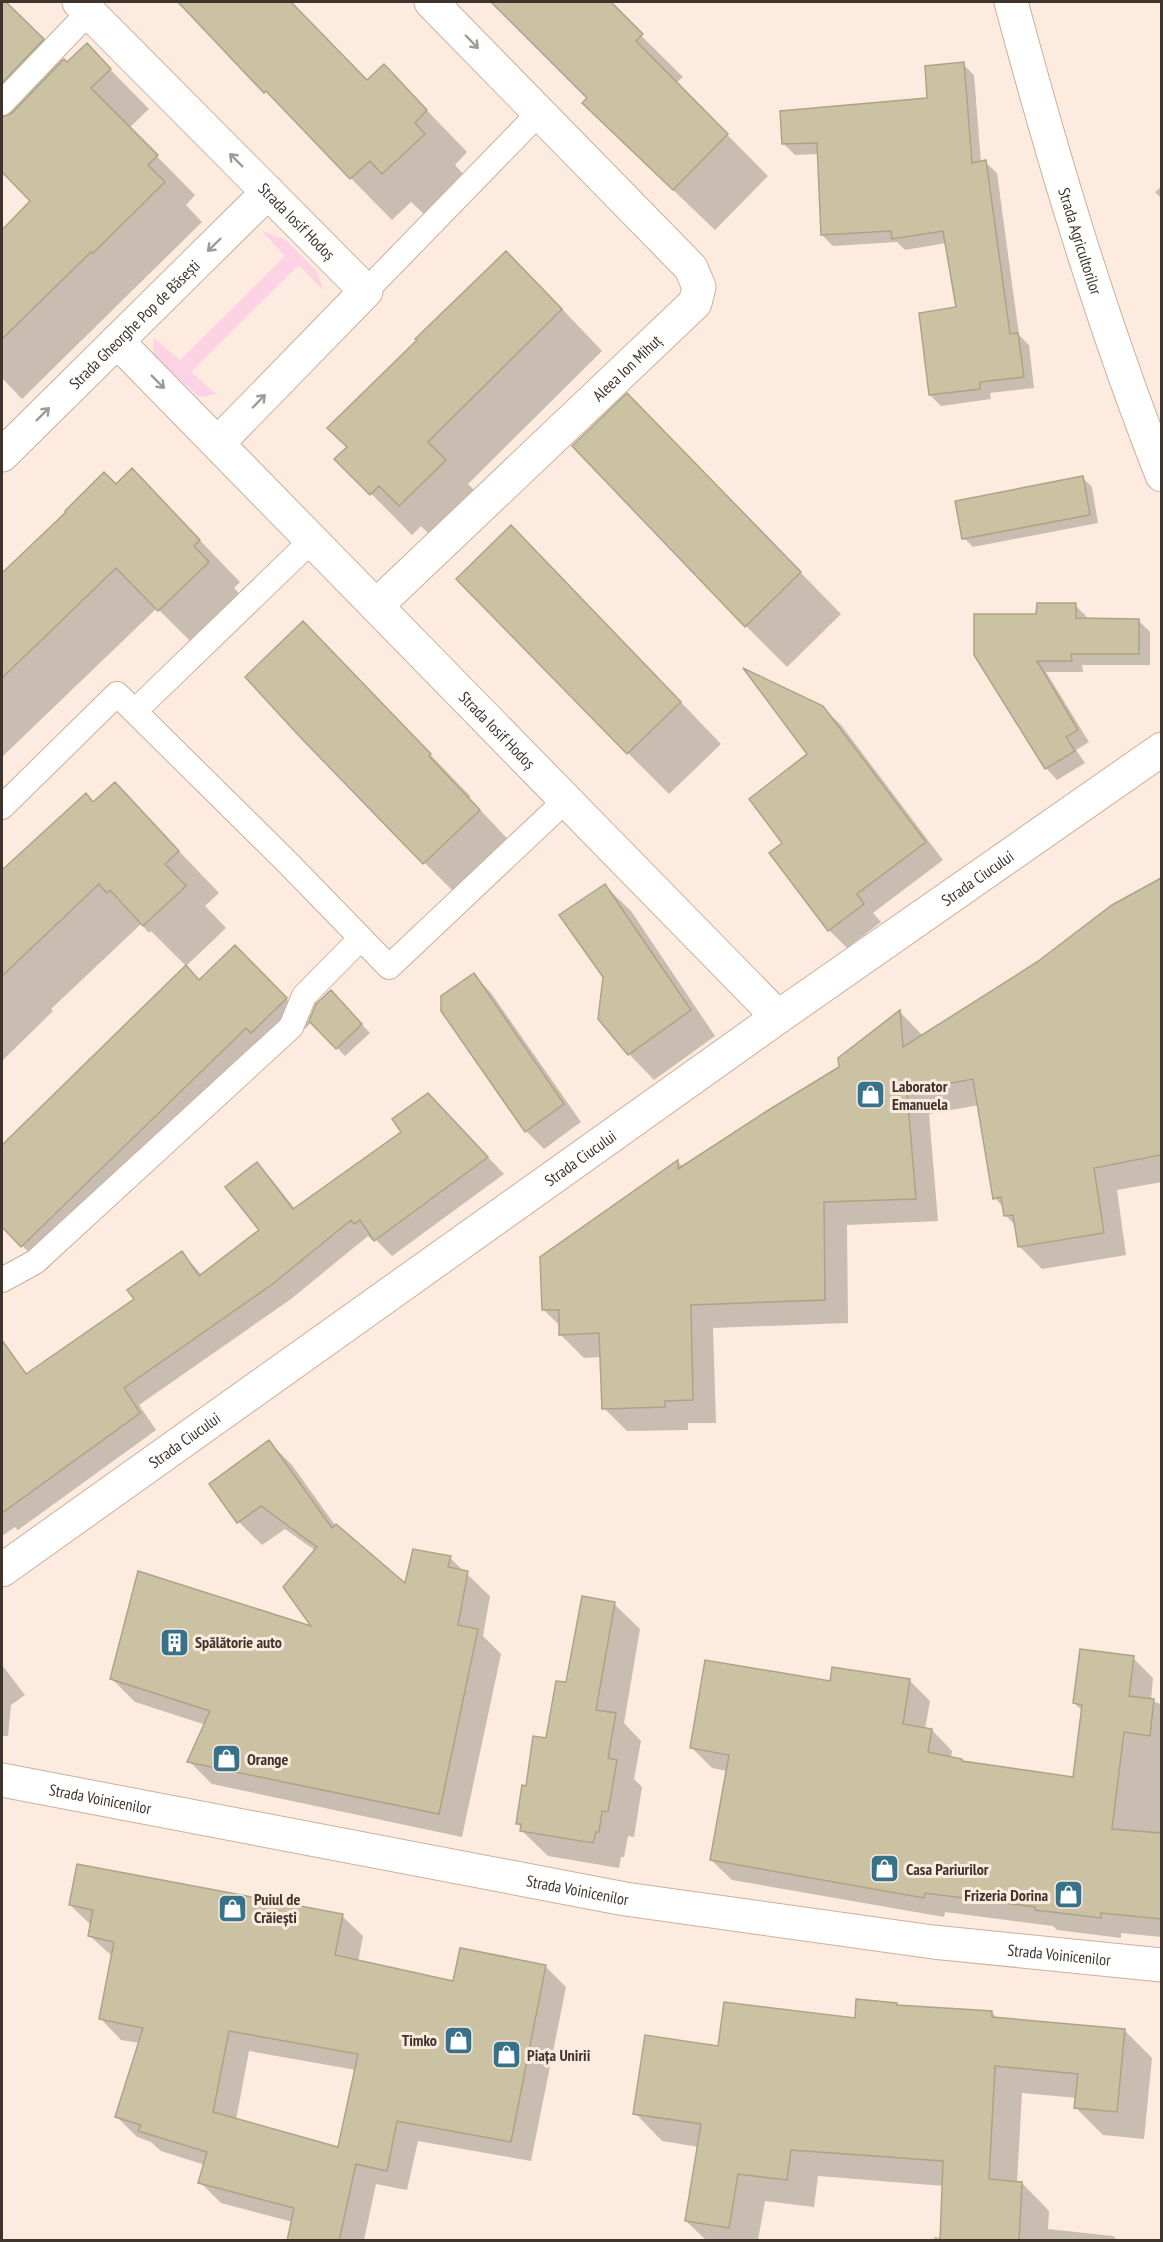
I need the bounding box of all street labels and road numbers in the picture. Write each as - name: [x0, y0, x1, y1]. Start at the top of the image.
- street label: Strada Iosif Hodoș: [254, 178, 339, 264]
- street label: Strada Agricultorilor: [1054, 185, 1107, 298]
- street label: Strada Gheorghe Pop de Băsești: [65, 255, 204, 393]
- street label: Aleea Ion Mihuț: [588, 330, 666, 405]
- street label: Strada Iosif Hodoș: [455, 687, 540, 773]
- street label: Strada Ciucului: [937, 846, 1017, 910]
- street label: Strada Ciucului: [540, 1126, 620, 1190]
- street label: Strada Ciucului: [145, 1408, 224, 1472]
- street label: Strada Voinicenilor: [47, 1779, 154, 1818]
- street label: Strada Voinicenilor: [525, 1870, 630, 1909]
- street label: Strada Voinicenilor: [1007, 1940, 1112, 1970]

